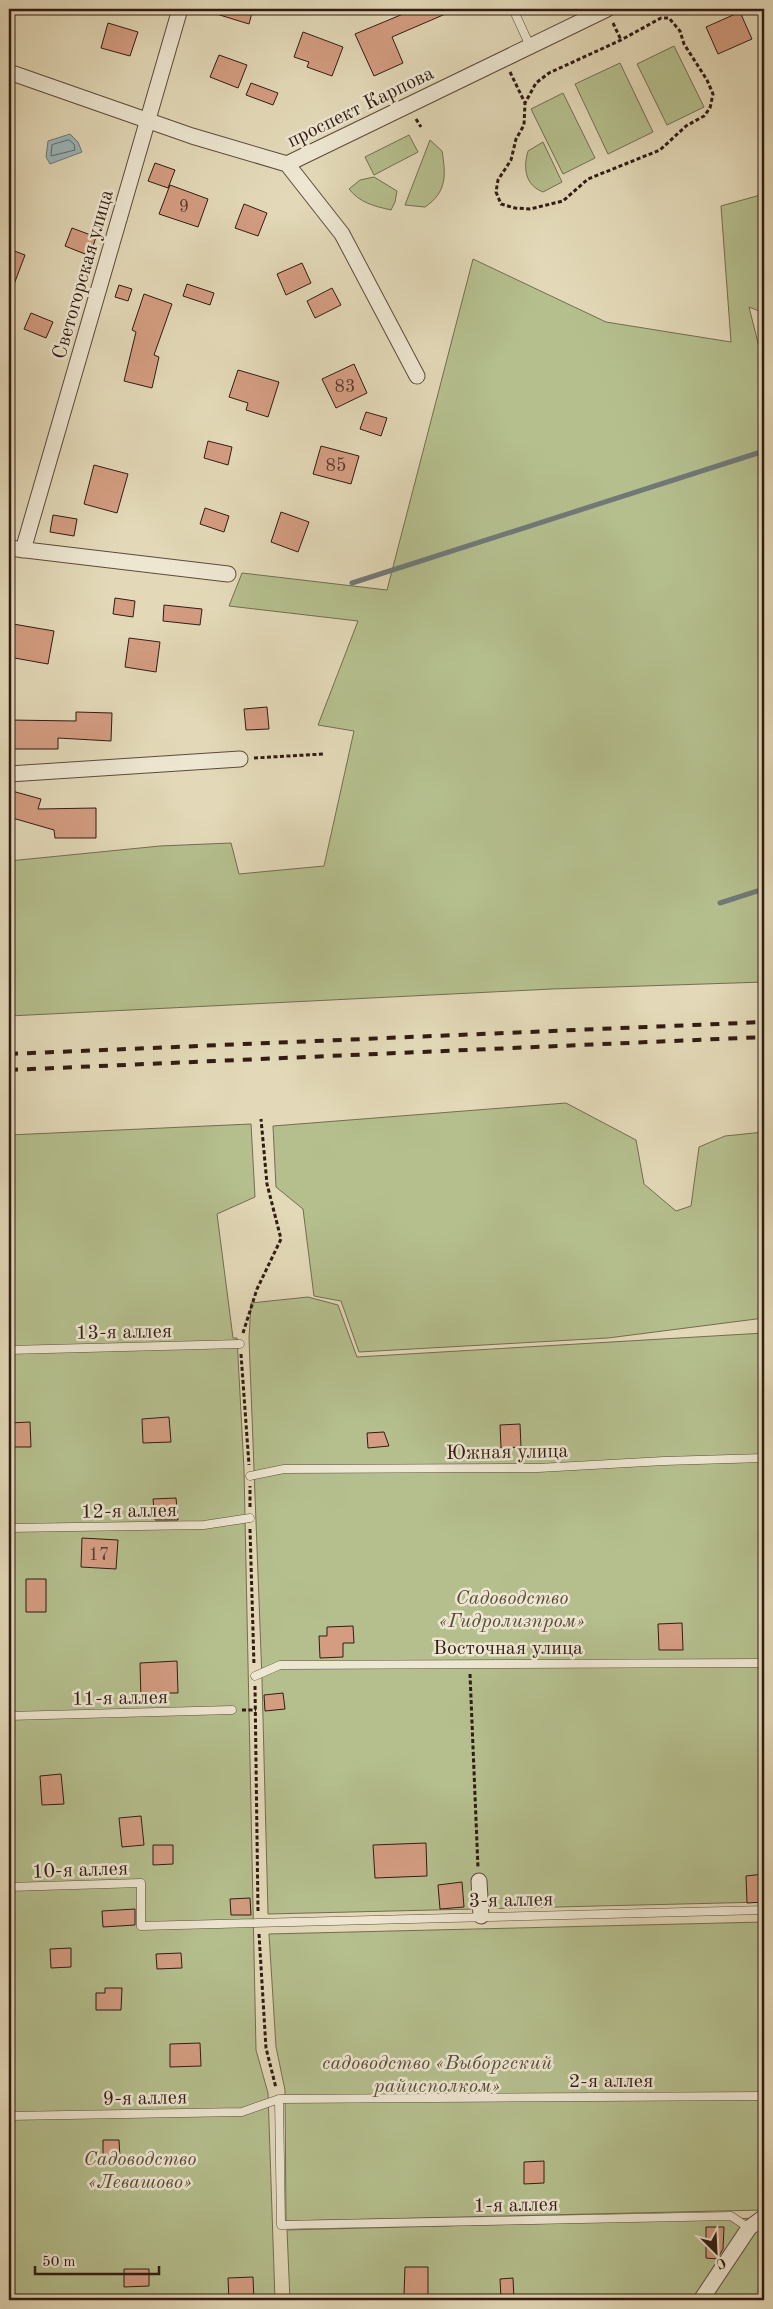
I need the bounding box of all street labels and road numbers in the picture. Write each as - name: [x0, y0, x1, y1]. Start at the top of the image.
- street label: проспект Карпова: [284, 64, 437, 152]
- street label: Светогорская улица: [50, 187, 118, 362]
- street label: 13-я аллея: [76, 1322, 172, 1344]
- street label: Южная улица: [446, 1442, 569, 1464]
- street label: 12-я аллея: [81, 1501, 177, 1523]
- street label: Восточная улица: [433, 1639, 583, 1659]
- street label: 11-я аллея: [72, 1688, 168, 1710]
- street label: 10-я аллея: [32, 1859, 129, 1883]
- street label: 3-я аллея: [469, 1890, 554, 1912]
- street label: 2-я аллея: [569, 2072, 653, 2092]
- street label: 9-я аллея: [103, 2088, 188, 2110]
- street label: 1-я аллея: [474, 2195, 559, 2217]

